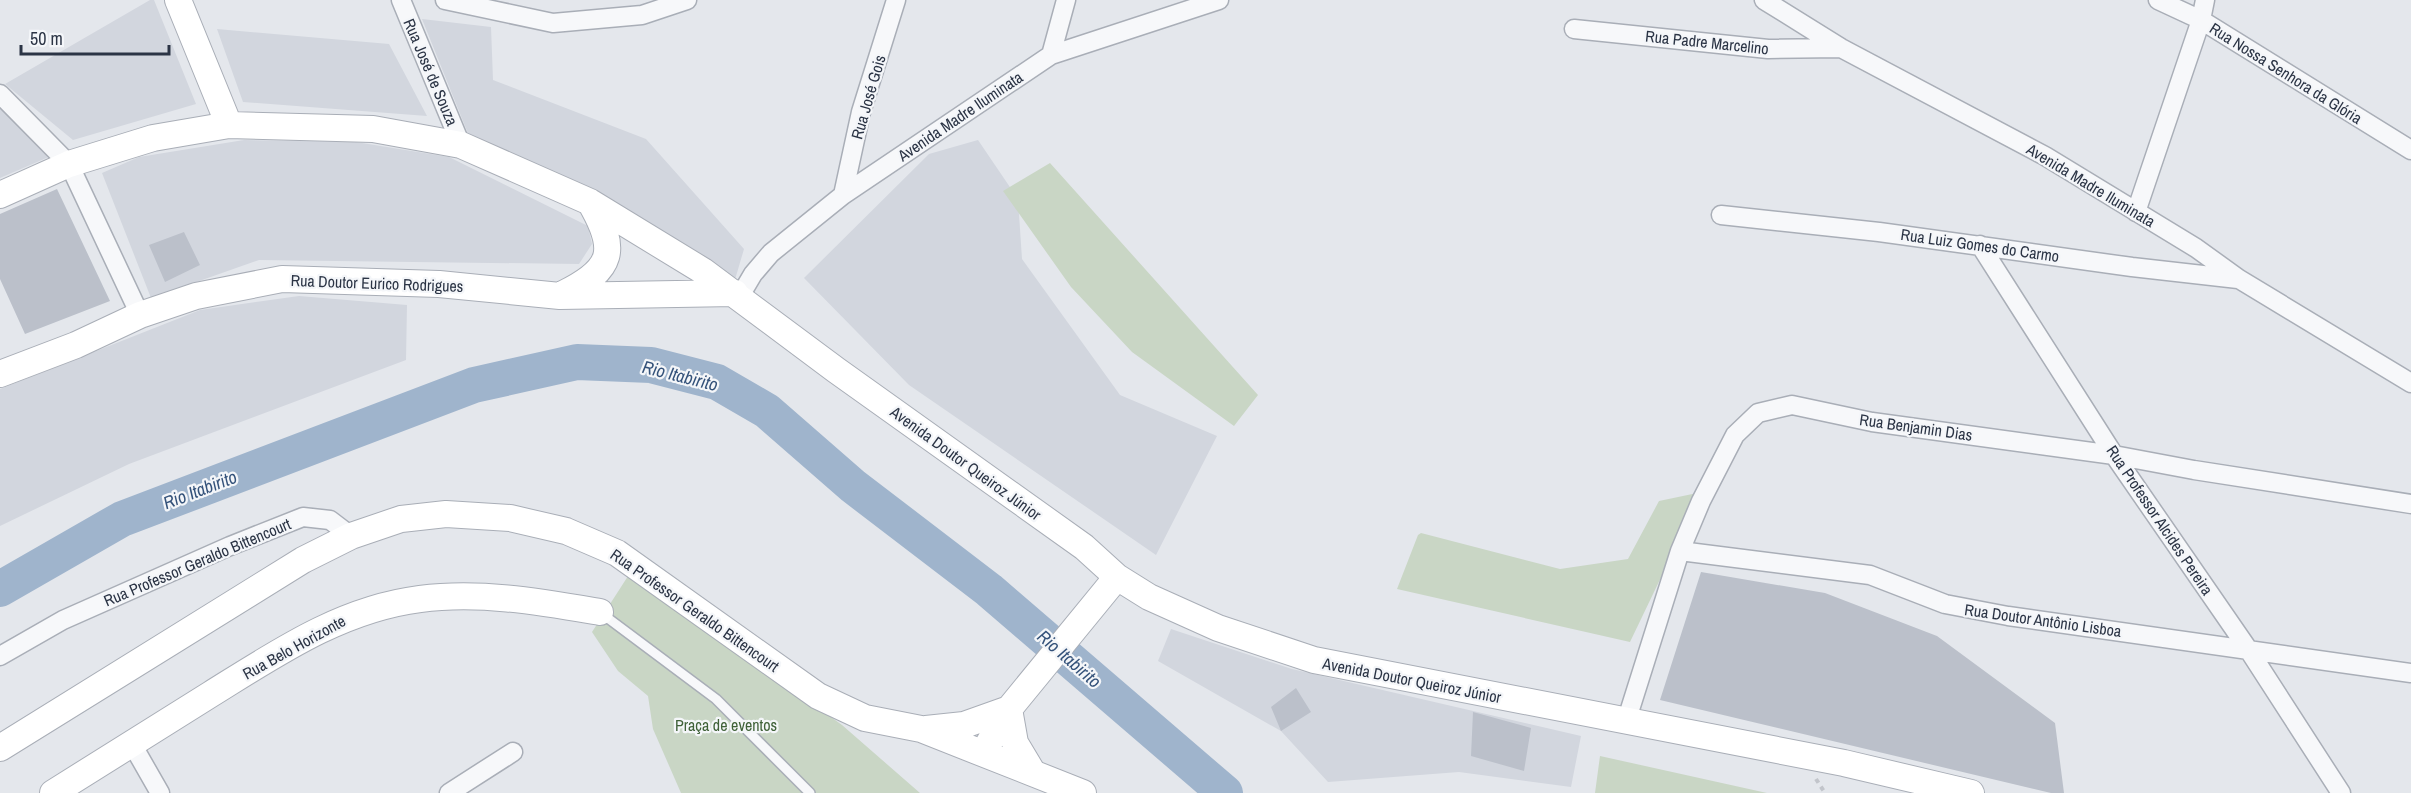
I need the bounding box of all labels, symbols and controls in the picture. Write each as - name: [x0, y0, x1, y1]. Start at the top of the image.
- street label: Rua José de Souza: [399, 15, 464, 130]
- street label: Rua Nossa Senhora da Glória: [2206, 17, 2367, 129]
- scale bar: [21, 18, 170, 56]
- street label: Rua Padre Marcelino: [1644, 25, 1770, 59]
- text: 50 m: [30, 26, 63, 51]
- street label: Rua José Gois: [845, 52, 891, 142]
- street label: Avenida Madre Iluminata: [892, 66, 1027, 167]
- street label: Avenida Madre Iluminata: [2022, 137, 2160, 232]
- street label: Rua Luiz Gomes do Carmo: [1899, 223, 2061, 267]
- street label: Rua Doutor Eurico Rodrigues: [290, 269, 464, 297]
- water label: Rio Itabirito: [640, 354, 721, 397]
- street label: Avenida Doutor Queiroz Júnior: [885, 400, 1046, 526]
- street label: Rua Benjamin Dias: [1858, 408, 1974, 446]
- street label: Rua Professor Alcides Pereira: [2102, 441, 2219, 600]
- water label: Rio Itabirito: [159, 464, 240, 515]
- street label: Rua Professor Geraldo Bittencourt: [100, 512, 294, 611]
- street label: Rua Professor Geraldo Bittencourt: [606, 543, 784, 677]
- street label: Rua Doutor Antônio Lisboa: [1963, 598, 2124, 642]
- street label: Rua Belo Horizonte: [239, 610, 349, 684]
- water label: Rio Itabirito: [1032, 624, 1107, 693]
- street label: Avenida Doutor Queiroz Júnior: [1320, 652, 1504, 708]
- park label: Praça de eventos: [675, 714, 777, 736]

